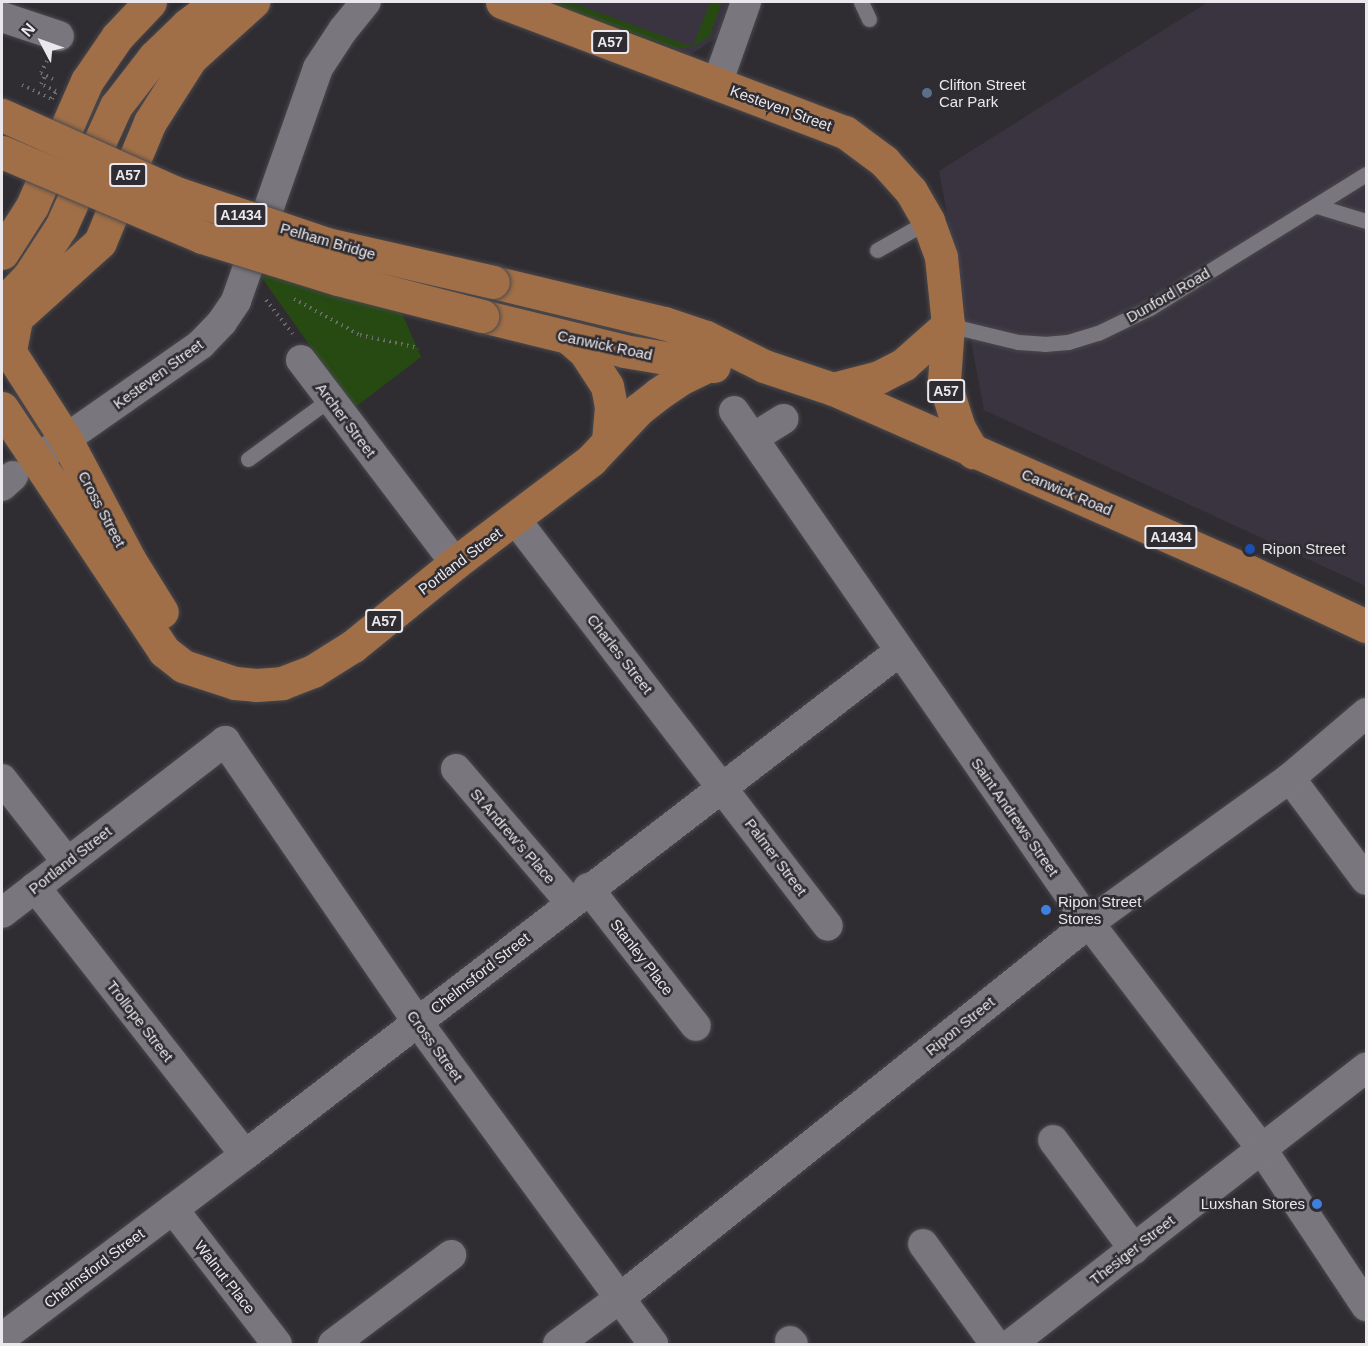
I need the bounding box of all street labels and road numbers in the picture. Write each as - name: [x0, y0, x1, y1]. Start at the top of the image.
- road number: A57: [590, 31, 630, 53]
- street label: Kesteven Street: [728, 81, 834, 135]
- road number: A57: [108, 164, 148, 186]
- road number: A1434: [214, 204, 268, 226]
- street label: Pelham Bridge: [278, 219, 378, 263]
- street label: Dunford Road: [1123, 264, 1213, 326]
- street label: Canwick Road: [556, 326, 654, 364]
- street label: Kesteven Street: [110, 335, 206, 413]
- street label: Archer Street: [312, 379, 380, 461]
- road number: A57: [926, 380, 966, 402]
- street label: Canwick Road: [1019, 465, 1115, 519]
- street label: Cross Street: [74, 468, 130, 550]
- street label: Portland Street: [415, 524, 505, 598]
- road number: A1434: [1144, 526, 1198, 548]
- road number: A57: [364, 610, 404, 632]
- street label: Charles Street: [583, 611, 657, 697]
- street label: Saint Andrews Street: [967, 754, 1063, 880]
- street label: St Andrew's Place: [466, 784, 560, 888]
- street label: Palmer Street: [741, 815, 811, 899]
- street label: Portland Street: [25, 822, 115, 898]
- street label: Stanley Place: [607, 915, 677, 999]
- street label: Chelmsford Street: [427, 929, 533, 1017]
- street label: Trollope Street: [103, 977, 177, 1065]
- street label: Ripon Street: [922, 993, 998, 1059]
- street label: Cross Street: [403, 1007, 467, 1085]
- street label: Thesiger Street: [1086, 1211, 1178, 1289]
- street label: Chelmsford Street: [40, 1224, 148, 1312]
- street label: Walnut Place: [191, 1237, 259, 1317]

